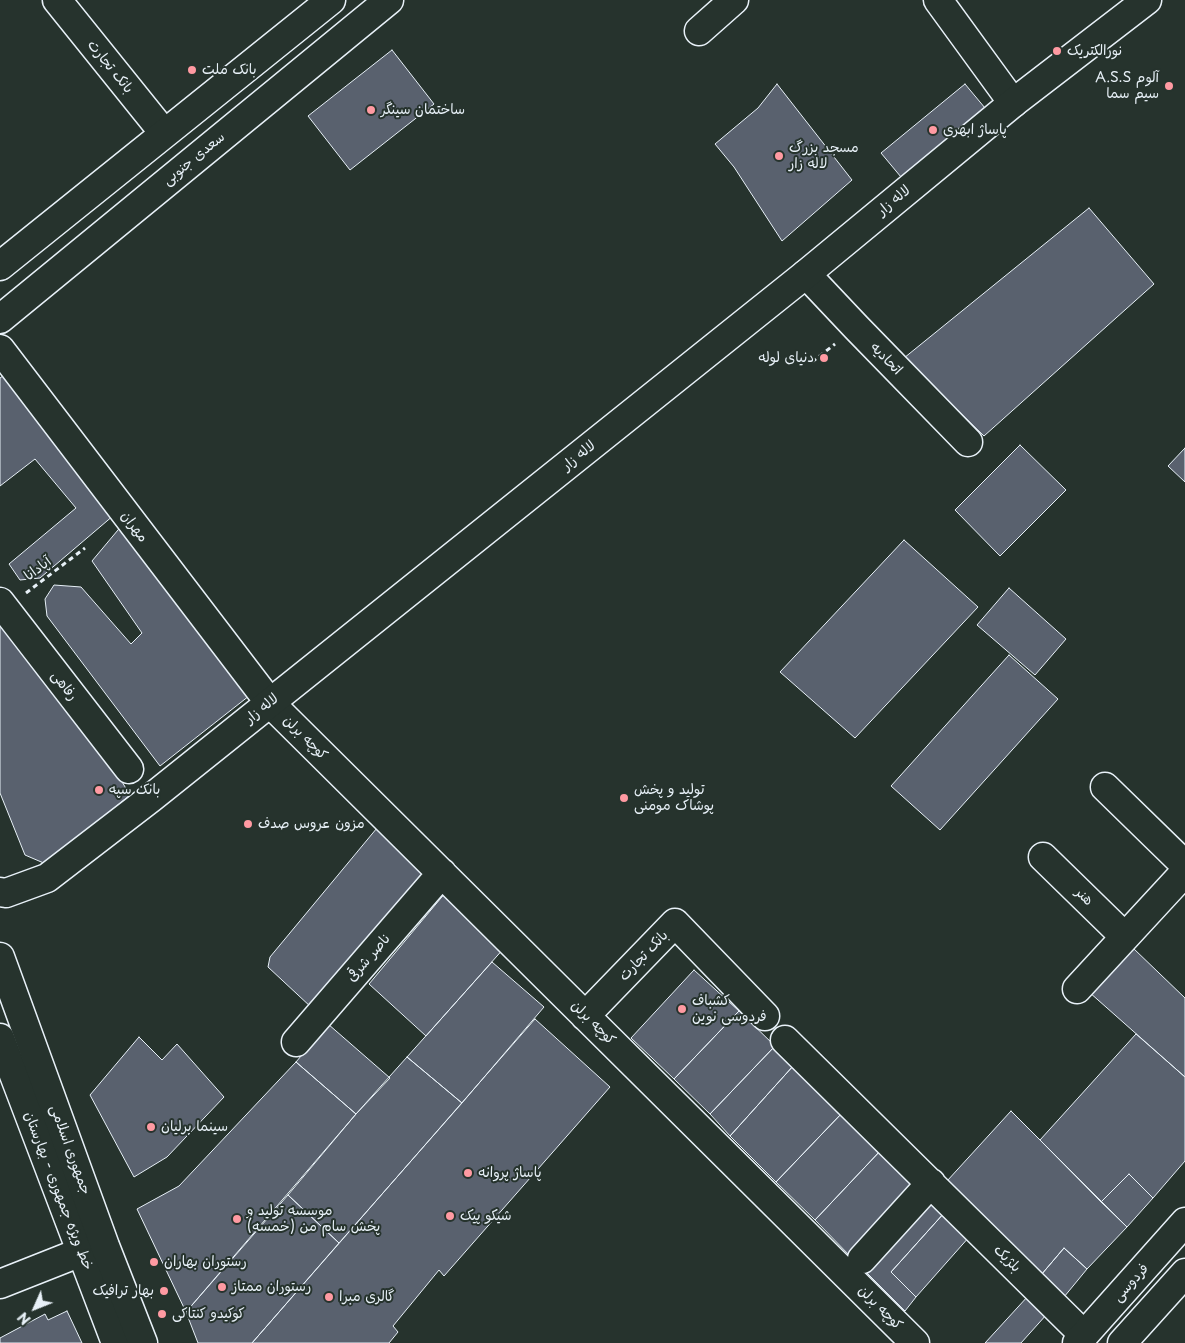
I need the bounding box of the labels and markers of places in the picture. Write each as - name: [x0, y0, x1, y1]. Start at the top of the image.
- place label: نورالکتریک: [1067, 43, 1123, 59]
- marker: نورالکتریک: [1051, 45, 1063, 57]
- place label: بانک ملت: [202, 62, 257, 78]
- marker: بانک ملت: [186, 64, 198, 76]
- place label: A.S.S آلوم سیم سما: [1095, 70, 1159, 102]
- marker: A.S.S آلوم سیم سما: [1163, 80, 1175, 92]
- place label: ساختمان سینگر: [381, 102, 465, 118]
- marker: ساختمان سینگر: [365, 104, 377, 116]
- place label: پاساژ ابهری: [943, 122, 1007, 138]
- marker: پاساژ ابهری: [927, 124, 939, 136]
- place label: مسجد بزرگ لاله زار: [789, 140, 859, 172]
- marker: مسجد بزرگ لاله زار: [773, 150, 785, 162]
- place label: دنیای لوله: [759, 350, 814, 366]
- marker: دنیای لوله: [818, 352, 830, 364]
- place label: بانک سپه: [109, 782, 160, 798]
- place label: تولید و پخش پوشاک مومنی: [634, 782, 714, 814]
- marker: بانک سپه: [93, 784, 105, 796]
- marker: تولید و پخش پوشاک مومنی: [618, 792, 630, 804]
- place label: مزون عروس صدف: [258, 816, 365, 832]
- marker: مزون عروس صدف: [242, 818, 254, 830]
- place label: کشباف فردوسی نوین: [692, 993, 767, 1026]
- marker: کشباف فردوسی نوین: [676, 1003, 688, 1015]
- place label: سینما برلیان: [161, 1119, 228, 1135]
- marker: سینما برلیان: [145, 1121, 157, 1133]
- place label: پاساژ پروانه: [478, 1165, 542, 1181]
- marker: پاساژ پروانه: [462, 1167, 474, 1179]
- place label: موسسه تولید و پخش سام من (خمسه): [247, 1203, 380, 1236]
- place label: شیکو پیک: [460, 1208, 512, 1224]
- marker: شیکو پیک: [444, 1210, 456, 1222]
- marker: موسسه تولید و پخش سام من (خمسه): [231, 1213, 243, 1225]
- place label: رستوران بهاران: [164, 1254, 247, 1270]
- marker: رستوران بهاران: [148, 1256, 160, 1268]
- place label: رستوران ممتاز: [232, 1279, 311, 1295]
- marker: رستوران ممتاز: [216, 1281, 228, 1293]
- place label: بهار ترافیک: [92, 1283, 154, 1299]
- marker: بهار ترافیک: [158, 1285, 170, 1297]
- place label: گالری مبرا: [339, 1289, 395, 1305]
- marker: گالری مبرا: [323, 1291, 335, 1303]
- place label: کوکیدو کنتاکی: [172, 1306, 245, 1322]
- marker: کوکیدو کنتاکی: [156, 1308, 168, 1320]

